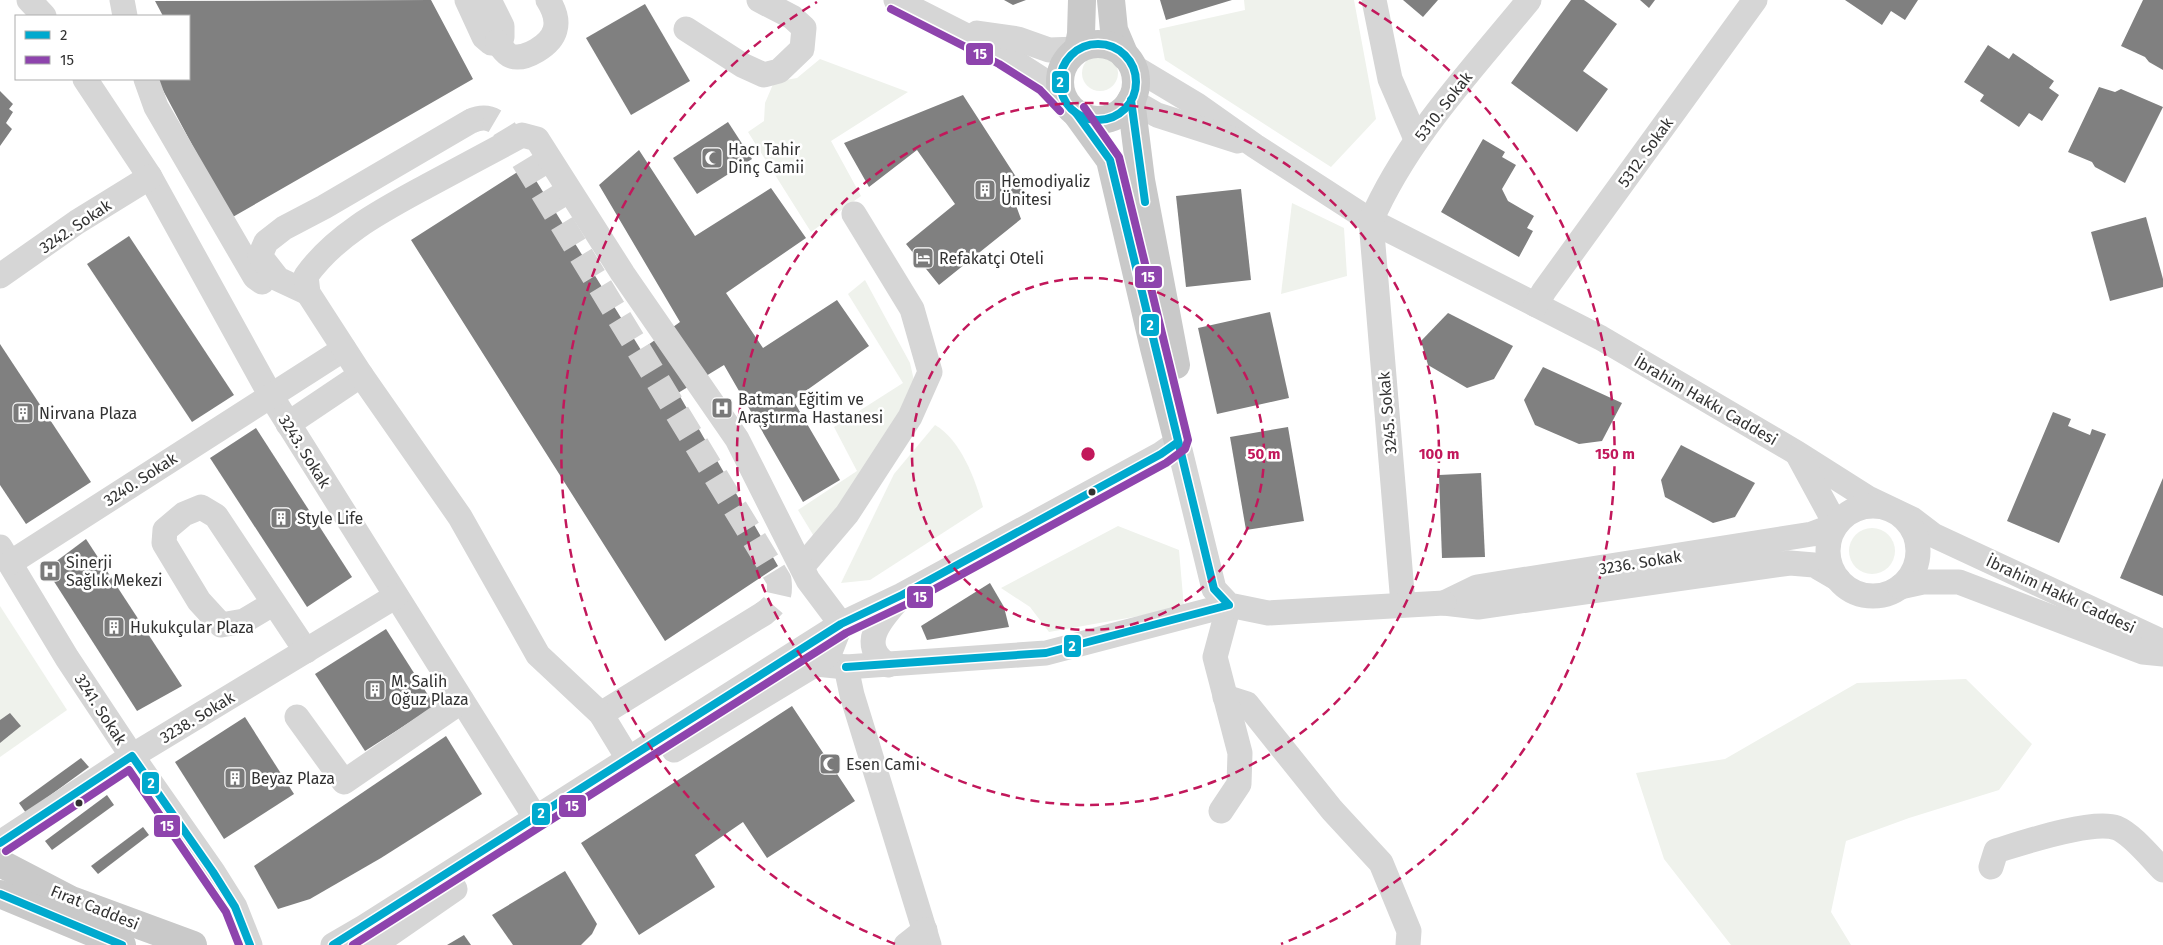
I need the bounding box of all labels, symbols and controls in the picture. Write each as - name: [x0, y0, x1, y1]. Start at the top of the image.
- legend: [15, 15, 190, 80]
- text: 2: [60, 26, 67, 44]
- line badge: 15: [965, 42, 994, 66]
- text: 15: [973, 46, 987, 63]
- text: 15: [60, 51, 74, 69]
- street label: 5310. Sokak: [1411, 67, 1477, 145]
- line badge: 2: [1051, 70, 1070, 94]
- text: 2: [1056, 74, 1064, 91]
- street label: 5312. Sokak: [1614, 113, 1677, 191]
- place label: Hacı Tahir Dinç Camii: [728, 140, 804, 178]
- mosque icon: Hacı Tahir Dinç Camii: [700, 146, 724, 170]
- place label: Hemodiyaliz Ünitesi: [1001, 172, 1090, 209]
- building icon: Hemodiyaliz Ünitesi: [973, 178, 997, 202]
- street label: 3242. Sokak: [36, 195, 115, 257]
- hotel icon: Refakatçi Oteli: [911, 246, 935, 270]
- place label: Refakatçi Oteli: [939, 249, 1044, 269]
- line badge: 15: [1134, 265, 1163, 289]
- text: 15: [1141, 269, 1155, 286]
- line badge: 2: [1140, 313, 1160, 337]
- text: 2: [1146, 317, 1154, 334]
- street label: İbrahim Hakkı Caddesi: [1631, 351, 1781, 449]
- street label: 3245. Sokak: [1374, 370, 1401, 455]
- place label: Batman Eğitim ve Araştırma Hastanesi: [738, 390, 883, 428]
- hospital icon: Batman Eğitim ve Araştırma Hastanesi: [710, 396, 734, 420]
- building icon: Nirvana Plaza: [11, 401, 35, 425]
- place label: Nirvana Plaza: [39, 404, 137, 423]
- street label: 3243. Sokak: [275, 411, 335, 492]
- centre of rings: [1079, 445, 1097, 463]
- text: 50 m: [1247, 445, 1281, 463]
- text: 100 m: [1419, 445, 1459, 463]
- text: 150 m: [1595, 445, 1635, 463]
- street label: 3240. Sokak: [100, 448, 181, 510]
- unlabelled marker: [1087, 487, 1097, 497]
- building icon: Style Life: [269, 506, 293, 530]
- place label: Style Life: [297, 509, 363, 528]
- street label: 3236. Sokak: [1598, 546, 1683, 578]
- street label: İbrahim Hakkı Caddesi: [1983, 551, 2139, 637]
- place label: Sinerji Sağlık Mekezi: [66, 553, 163, 590]
- hospital icon: Sinerji Sağlık Mekezi: [38, 559, 62, 583]
- line badge: 15: [906, 585, 934, 609]
- text: 15: [913, 589, 927, 606]
- building icon: Hukukçular Plaza: [102, 615, 126, 639]
- place label: Hukukçular Plaza: [130, 618, 254, 638]
- line badge: 2: [1063, 634, 1082, 658]
- text: 2: [1068, 638, 1076, 655]
- street label: 3241. Sokak: [71, 670, 131, 749]
- place label: M. Salih Oğuz Plaza: [391, 672, 469, 709]
- building icon: M. Salih Oğuz Plaza: [363, 678, 387, 702]
- street label: 3238. Sokak: [157, 687, 239, 747]
- mosque icon: Esen Cami: [818, 752, 842, 776]
- place label: Esen Cami: [846, 755, 920, 774]
- building icon: Beyaz Plaza: [223, 766, 247, 790]
- place label: Beyaz Plaza: [251, 769, 335, 788]
- line badge: 2: [141, 771, 160, 795]
- text: 2: [147, 775, 155, 792]
- line badge: 15: [558, 794, 587, 818]
- unlabelled marker: [74, 798, 84, 808]
- text: 15: [565, 798, 579, 815]
- line badge: 2: [531, 802, 551, 826]
- text: 2: [537, 805, 545, 822]
- line badge: 15: [153, 814, 181, 838]
- text: 15: [160, 818, 174, 835]
- street label: Fırat Caddesi: [48, 881, 142, 934]

